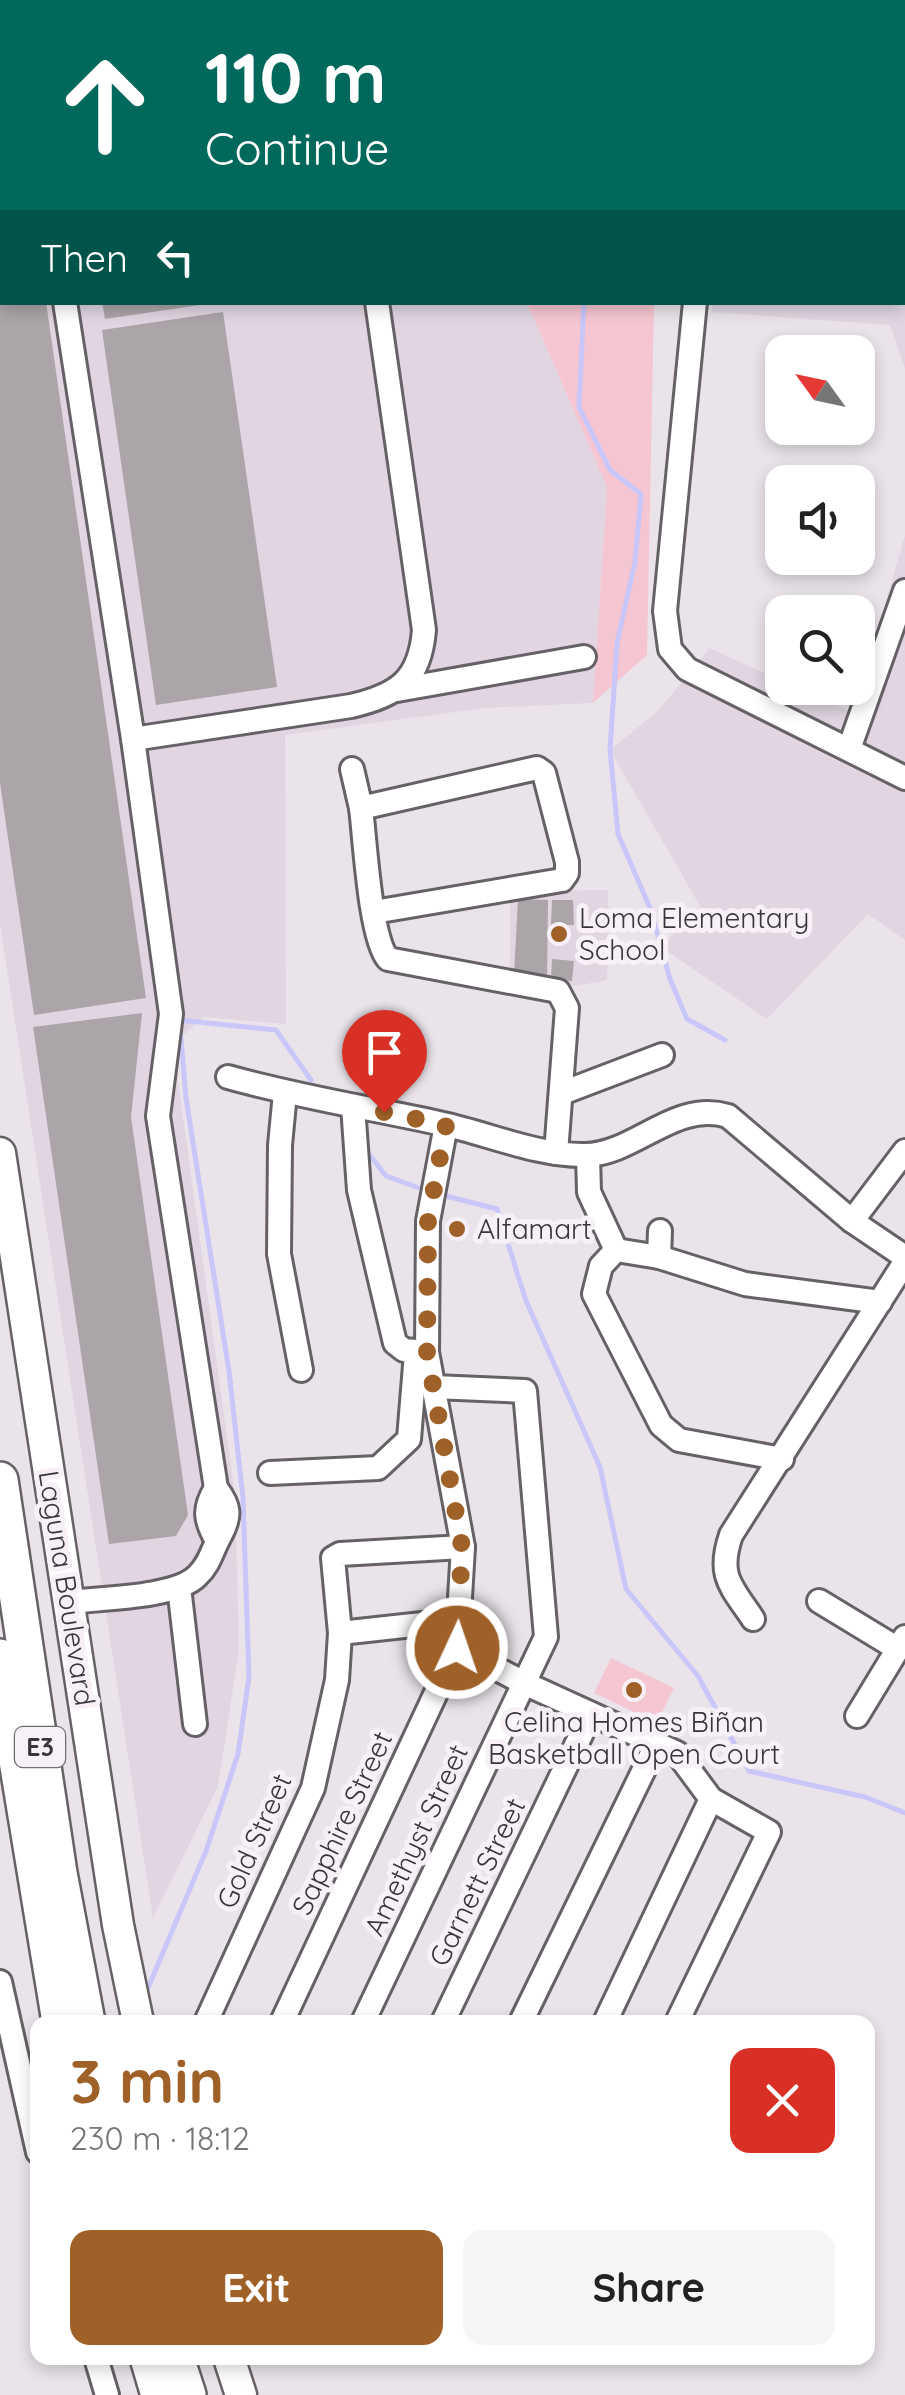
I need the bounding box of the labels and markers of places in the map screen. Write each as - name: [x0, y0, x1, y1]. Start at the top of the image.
- place label: Loma Elementary School: [579, 900, 810, 967]
- marker: Loma Elementary School: [548, 923, 570, 945]
- pin: [342, 1010, 427, 1113]
- place label: Alfamart: [477, 1211, 591, 1246]
- marker: Alfamart: [446, 1218, 468, 1240]
- marker: Celina Homes Biñan Basketball Open Court: [623, 1679, 645, 1701]
- place label: Celina Homes Biñan Basketball Open Court: [488, 1704, 780, 1771]

